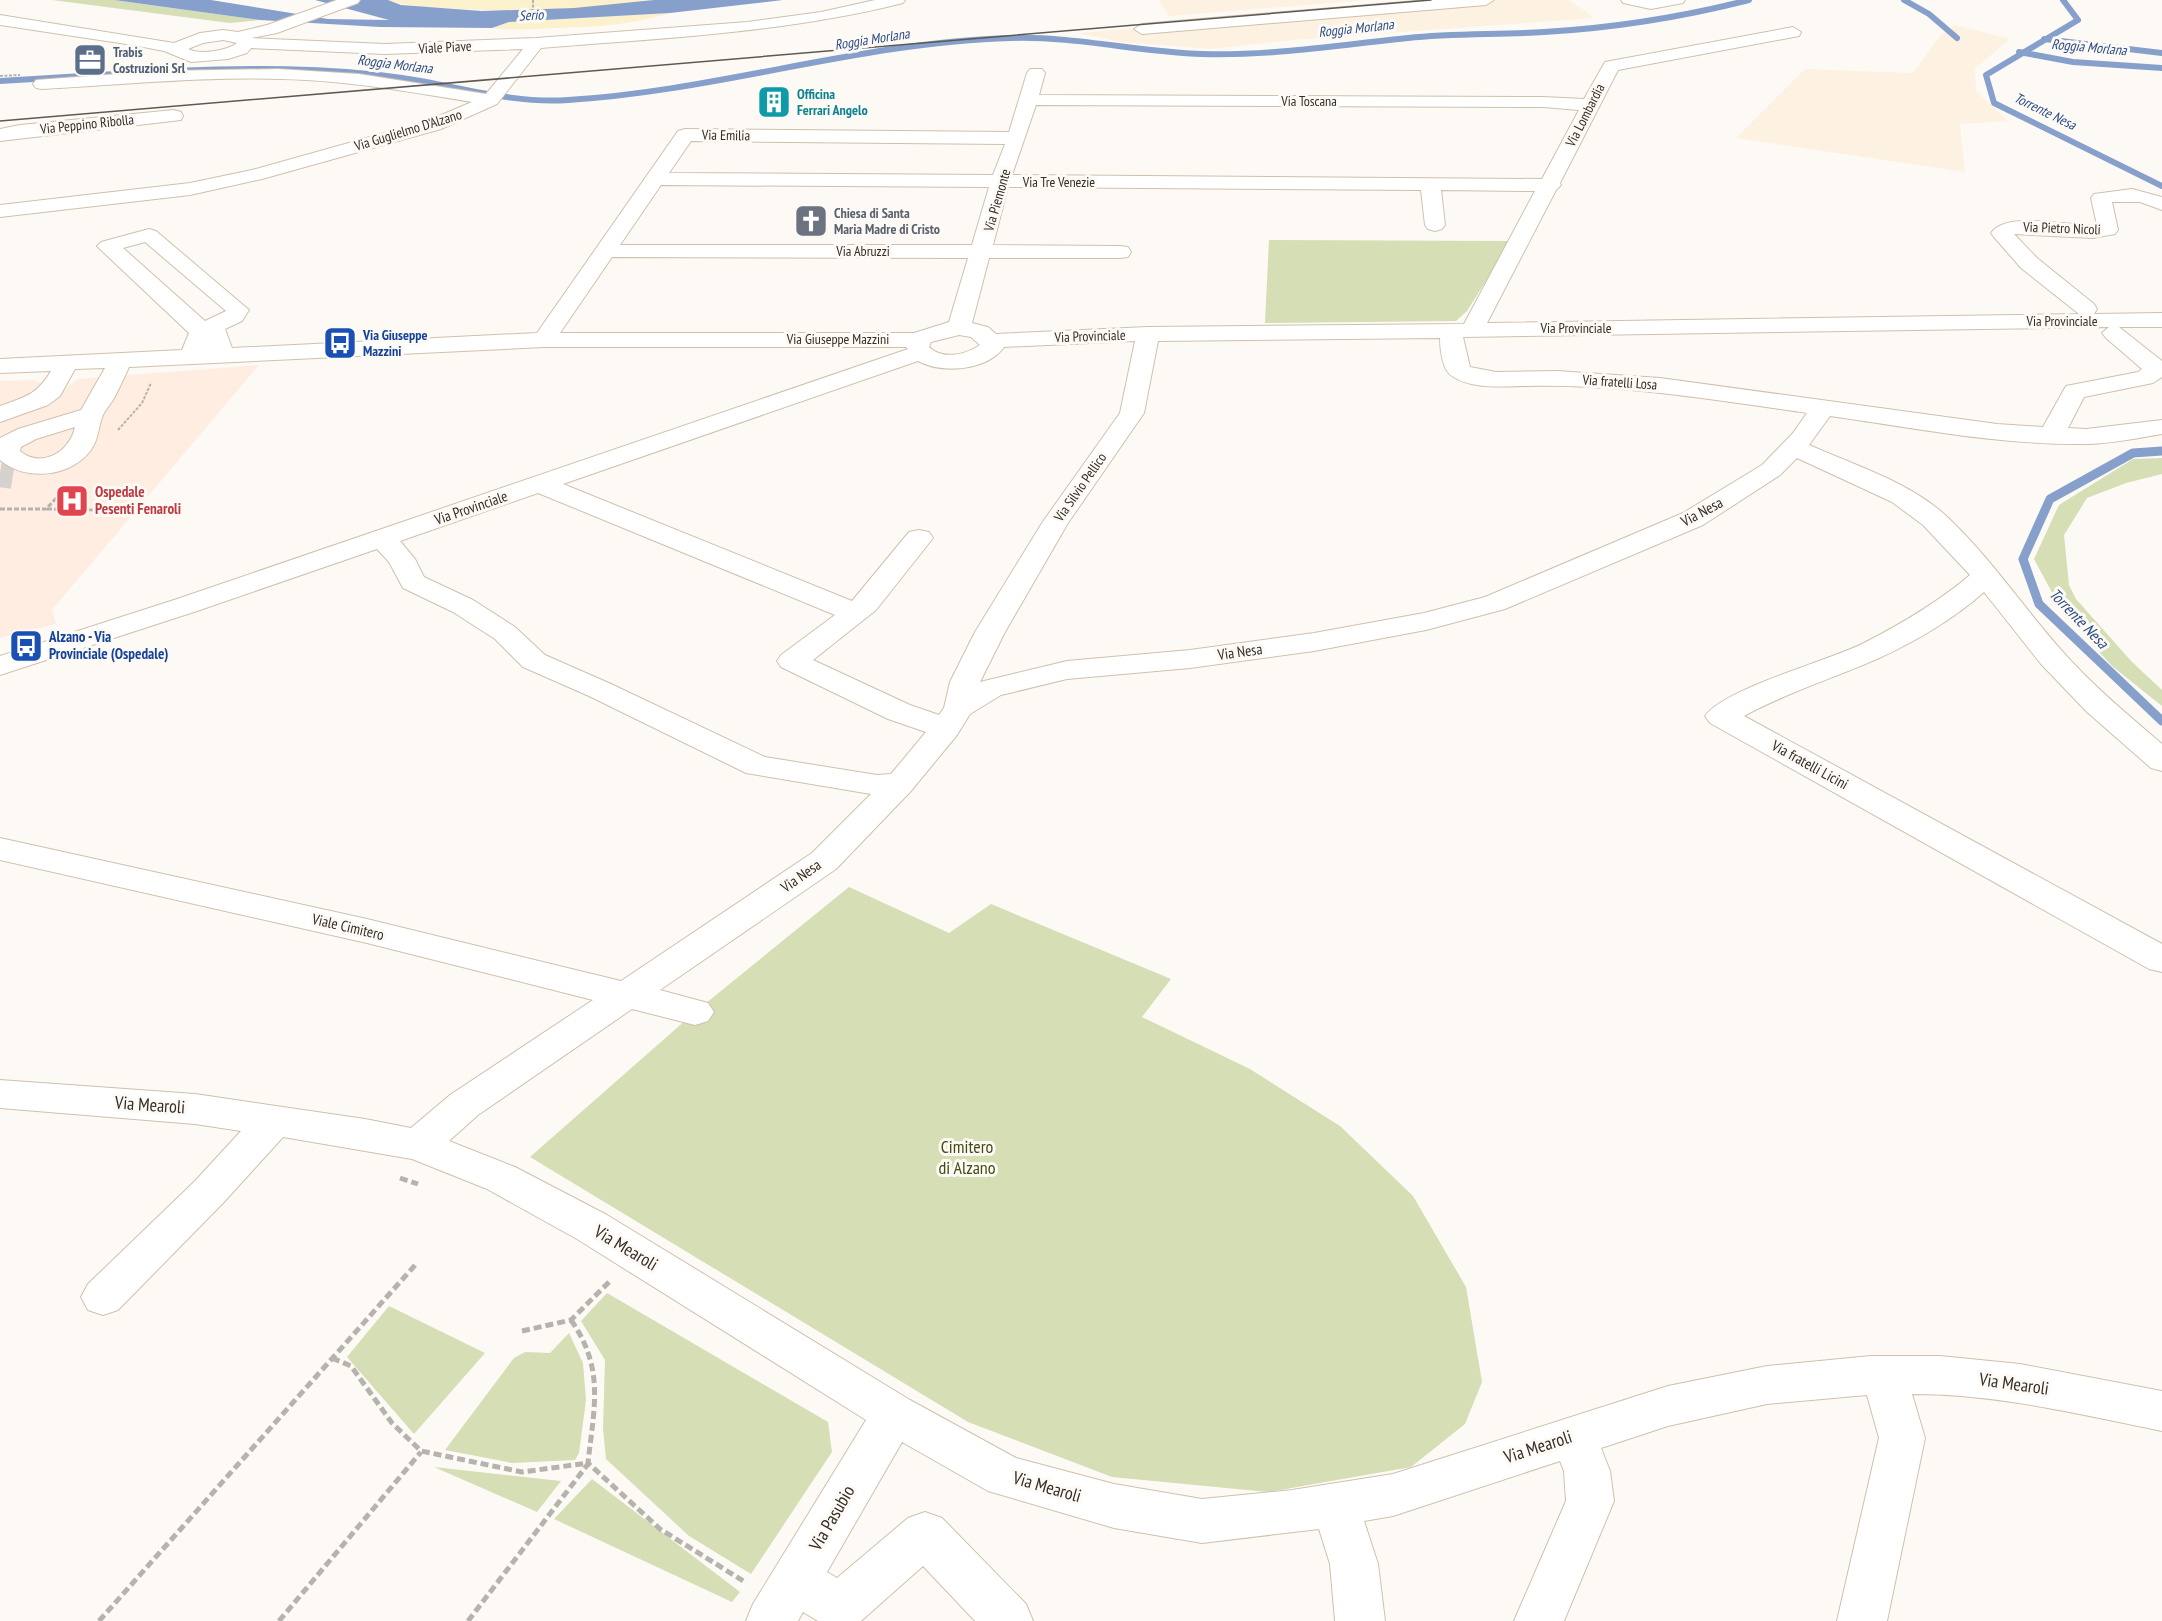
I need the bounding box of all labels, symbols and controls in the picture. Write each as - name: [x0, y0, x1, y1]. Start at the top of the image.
- water label: Serio: [518, 5, 545, 25]
- water label: Roggia Morlana: [1318, 15, 1396, 41]
- water label: Roggia Morlana: [833, 24, 912, 54]
- water label: Roggia Morlana: [2051, 35, 2129, 59]
- street label: Viale Piave: [417, 37, 472, 57]
- office icon: Trabis Costruzioni Srl: [72, 42, 108, 78]
- place label: Trabis Costruzioni Srl: [113, 43, 186, 77]
- water label: Roggia Morlana: [357, 50, 435, 78]
- street label: Via Lombardia: [1561, 80, 1609, 151]
- building icon: Officina Ferrari Angelo: [756, 84, 792, 120]
- place label: Officina Ferrari Angelo: [797, 85, 868, 119]
- water label: Torrente Nesa: [2011, 88, 2080, 134]
- street label: Via Toscana: [1280, 92, 1337, 110]
- street label: Via Guglielmo D'Alzano: [351, 105, 464, 155]
- street label: Via Peppino Ribolla: [38, 110, 135, 138]
- street label: Via Emilia: [701, 126, 750, 144]
- street label: Via Piemonte: [979, 167, 1015, 234]
- street label: Via Tre Venezie: [1022, 173, 1095, 191]
- church icon: Chiesa di Santa Maria Madre di Cristo: [793, 203, 829, 239]
- place label: Chiesa di Santa Maria Madre di Cristo: [834, 204, 940, 238]
- street label: Via Pietro Nicoli: [2022, 218, 2101, 238]
- street label: Via Abruzzi: [835, 242, 890, 260]
- street label: Via Provinciale: [2025, 312, 2098, 330]
- street label: Via Provinciale: [1539, 319, 1612, 337]
- bus stop icon: Via Giuseppe Mazzini: [322, 325, 358, 361]
- place label: Via Giuseppe Mazzini: [362, 326, 428, 360]
- street label: Via Provinciale: [1053, 326, 1126, 346]
- street label: Via Giuseppe Mazzini: [786, 330, 889, 348]
- street label: Via fratelli Losa: [1581, 370, 1658, 394]
- street label: Via Silvio Pellico: [1049, 449, 1110, 526]
- place label: Ospedale Pesenti Fenaroli: [95, 482, 181, 518]
- hospital icon: Ospedale Pesenti Fenaroli: [54, 483, 90, 519]
- street label: Via Provinciale: [431, 486, 510, 529]
- street label: Via Nesa: [1677, 493, 1726, 531]
- water label: Torrente Nesa: [2045, 584, 2114, 653]
- place label: Alzano - Via Provinciale (Ospedale): [48, 627, 168, 663]
- bus stop icon: Alzano - Via Provinciale (Ospedale): [8, 628, 44, 664]
- street label: Via Nesa: [1215, 639, 1263, 664]
- street label: Via fratelli Licini: [1768, 735, 1852, 793]
- street label: Via Nesa: [776, 855, 824, 897]
- street label: Viale Cimitero: [309, 909, 386, 944]
- street label: Via Mearoli: [113, 1091, 186, 1118]
- park label: Cimitero di Alzano: [938, 1135, 996, 1179]
- street label: Via Mearoli: [589, 1219, 662, 1275]
- street label: Via Mearoli: [1977, 1367, 2050, 1400]
- street label: Via Mearoli: [1500, 1425, 1575, 1469]
- street label: Via Mearoli: [1009, 1466, 1084, 1507]
- street label: Via Pasubio: [803, 1481, 860, 1555]

